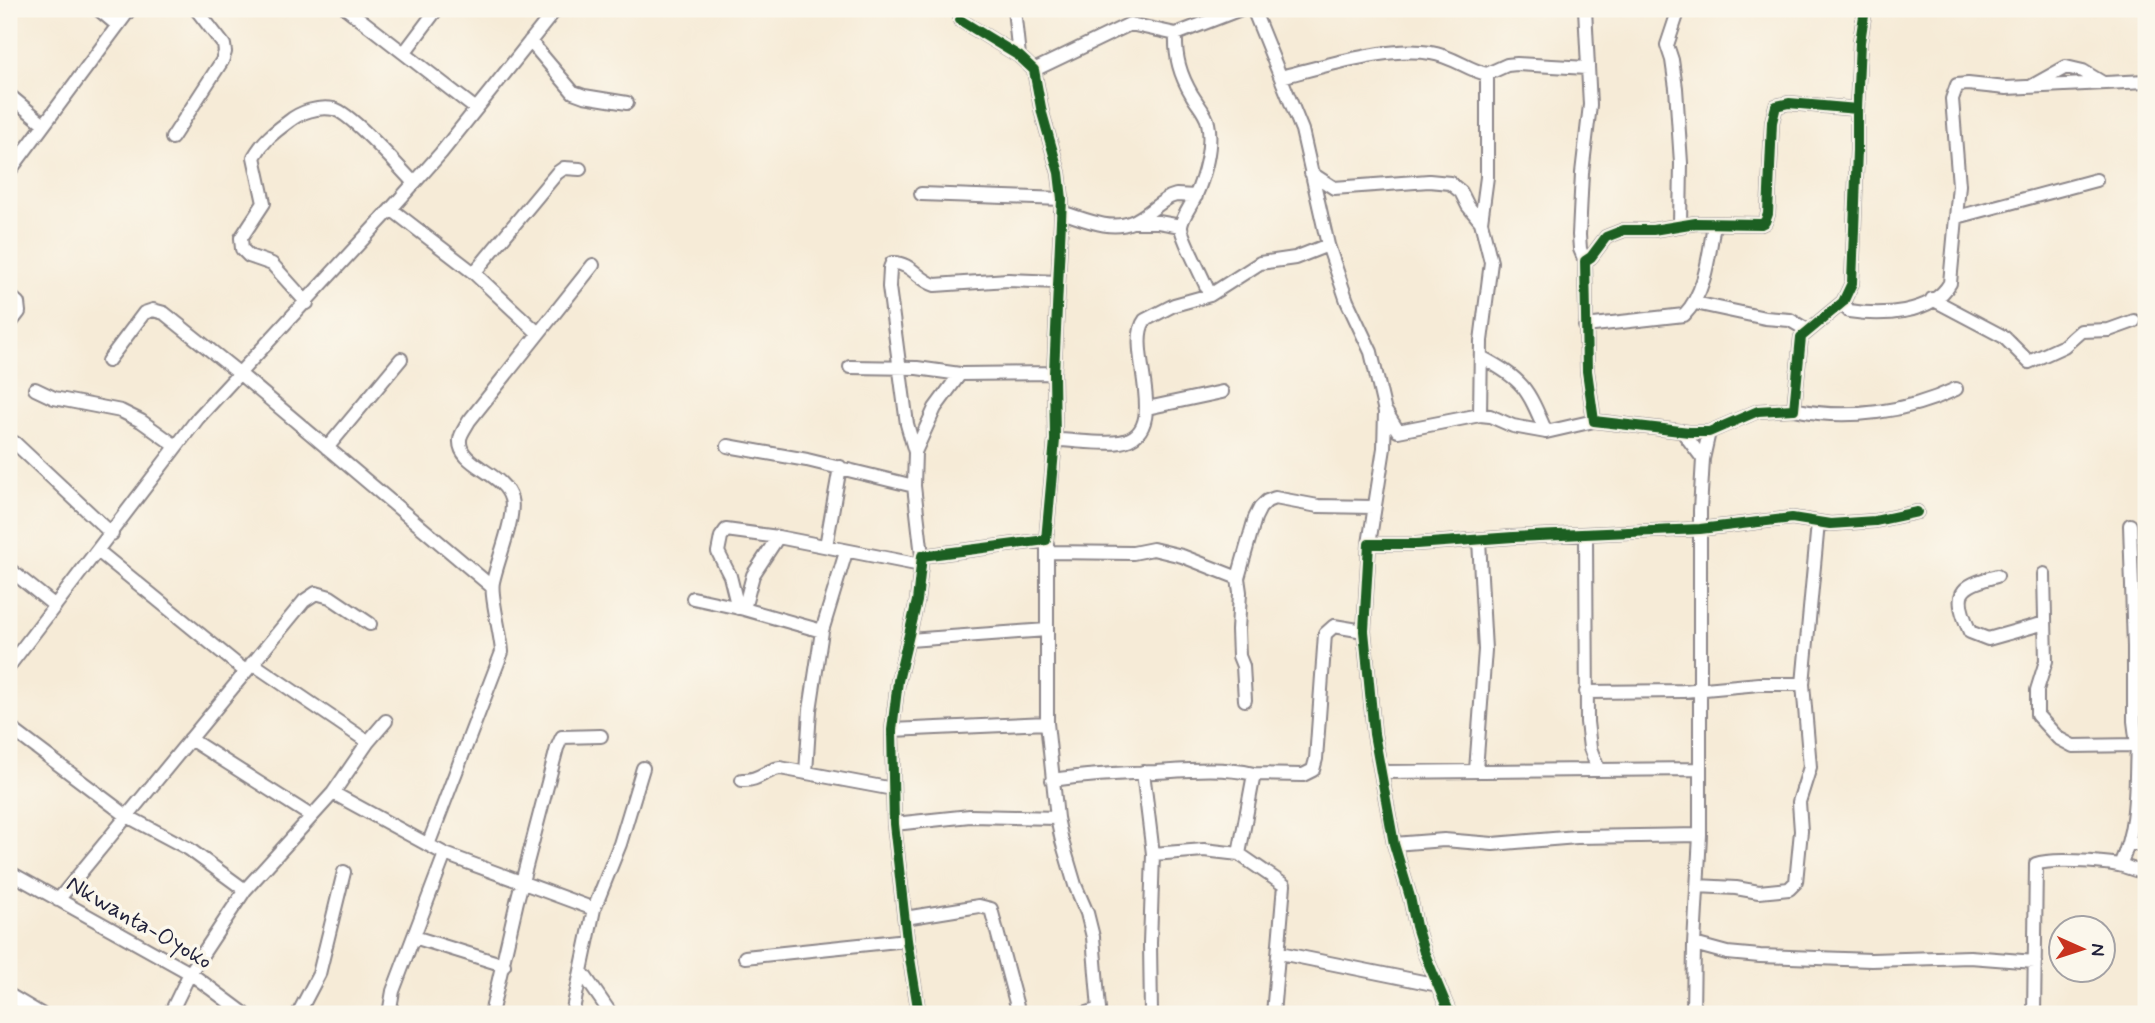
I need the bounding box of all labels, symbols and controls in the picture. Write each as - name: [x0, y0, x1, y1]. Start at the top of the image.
- street label: Nkwanta-Oyoko: [60, 869, 218, 977]
- north arrow: [2046, 914, 2116, 984]
- text: N: [2085, 943, 2110, 957]

